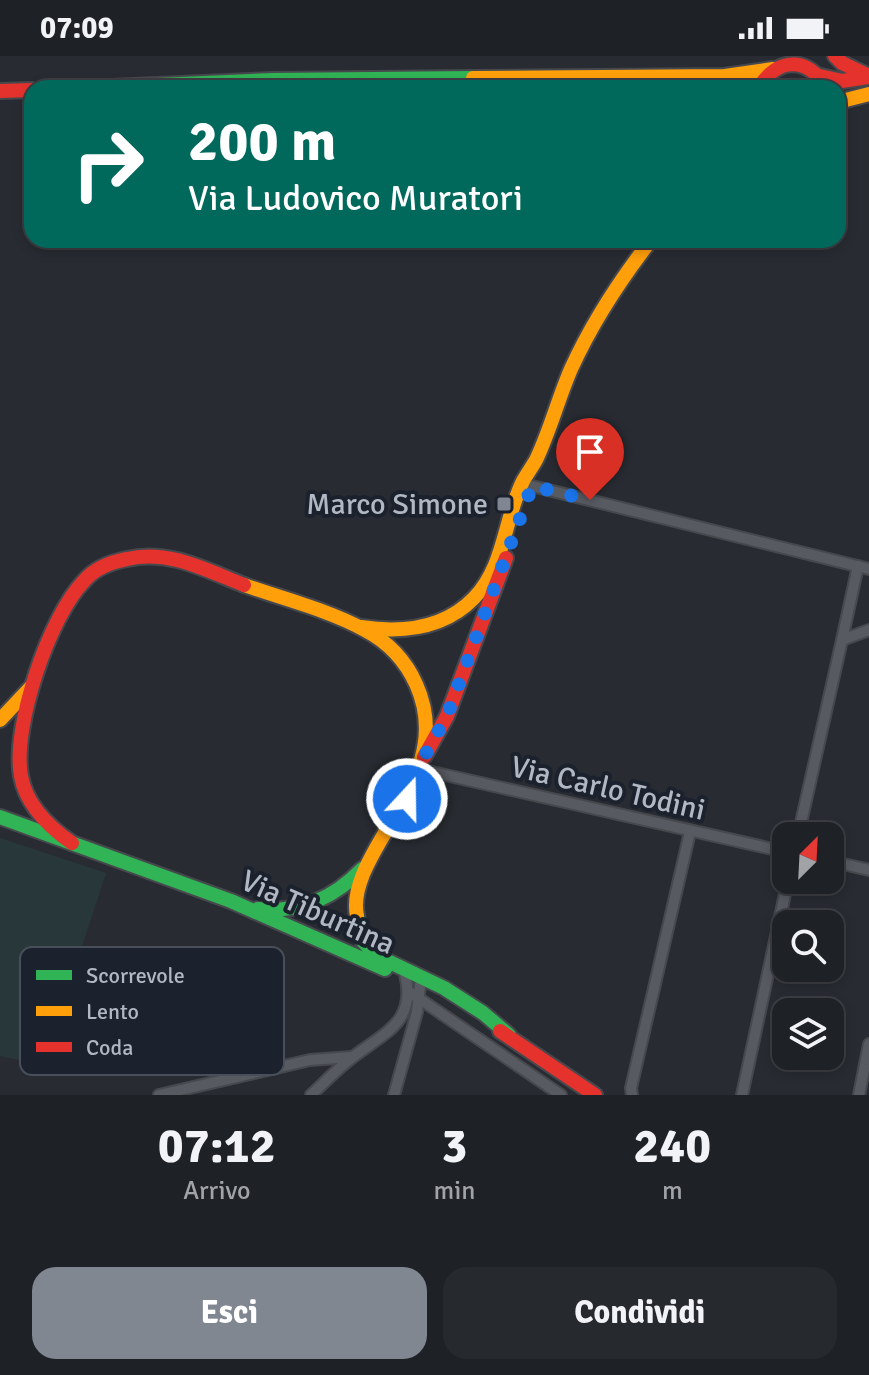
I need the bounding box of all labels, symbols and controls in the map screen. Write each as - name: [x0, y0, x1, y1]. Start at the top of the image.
- text: 07:09: [40, 10, 114, 47]
- text: 200 m: [188, 107, 336, 176]
- icon: right: [56, 112, 160, 216]
- text: Via Ludovico Muratori: [188, 176, 523, 221]
- pin: [556, 418, 624, 500]
- icon: arrive: [568, 430, 612, 474]
- place label: Marco Simone: [306, 486, 488, 523]
- marker: Marco Simone: [495, 495, 513, 513]
- street label: Via Carlo Todini: [507, 748, 709, 829]
- position arrow: [365, 757, 449, 841]
- north arrow: [772, 822, 844, 894]
- map controls: [772, 822, 844, 1070]
- street label: Via Tiburtina: [235, 862, 400, 963]
- button: search: [772, 910, 844, 982]
- legend: [20, 947, 284, 1075]
- text: Scorrevole: [86, 962, 185, 989]
- text: Lento: [86, 998, 139, 1025]
- button: layers: [772, 998, 844, 1070]
- text: Coda: [86, 1034, 133, 1061]
- text: 07:12: [158, 1117, 276, 1176]
- text: 3: [442, 1117, 467, 1176]
- text: 240: [633, 1117, 711, 1176]
- text: Arrivo: [183, 1175, 250, 1207]
- text: min: [434, 1175, 476, 1207]
- text: m: [662, 1175, 683, 1207]
- button: Esci: [32, 1267, 427, 1359]
- button: Condividi: [443, 1267, 837, 1359]

